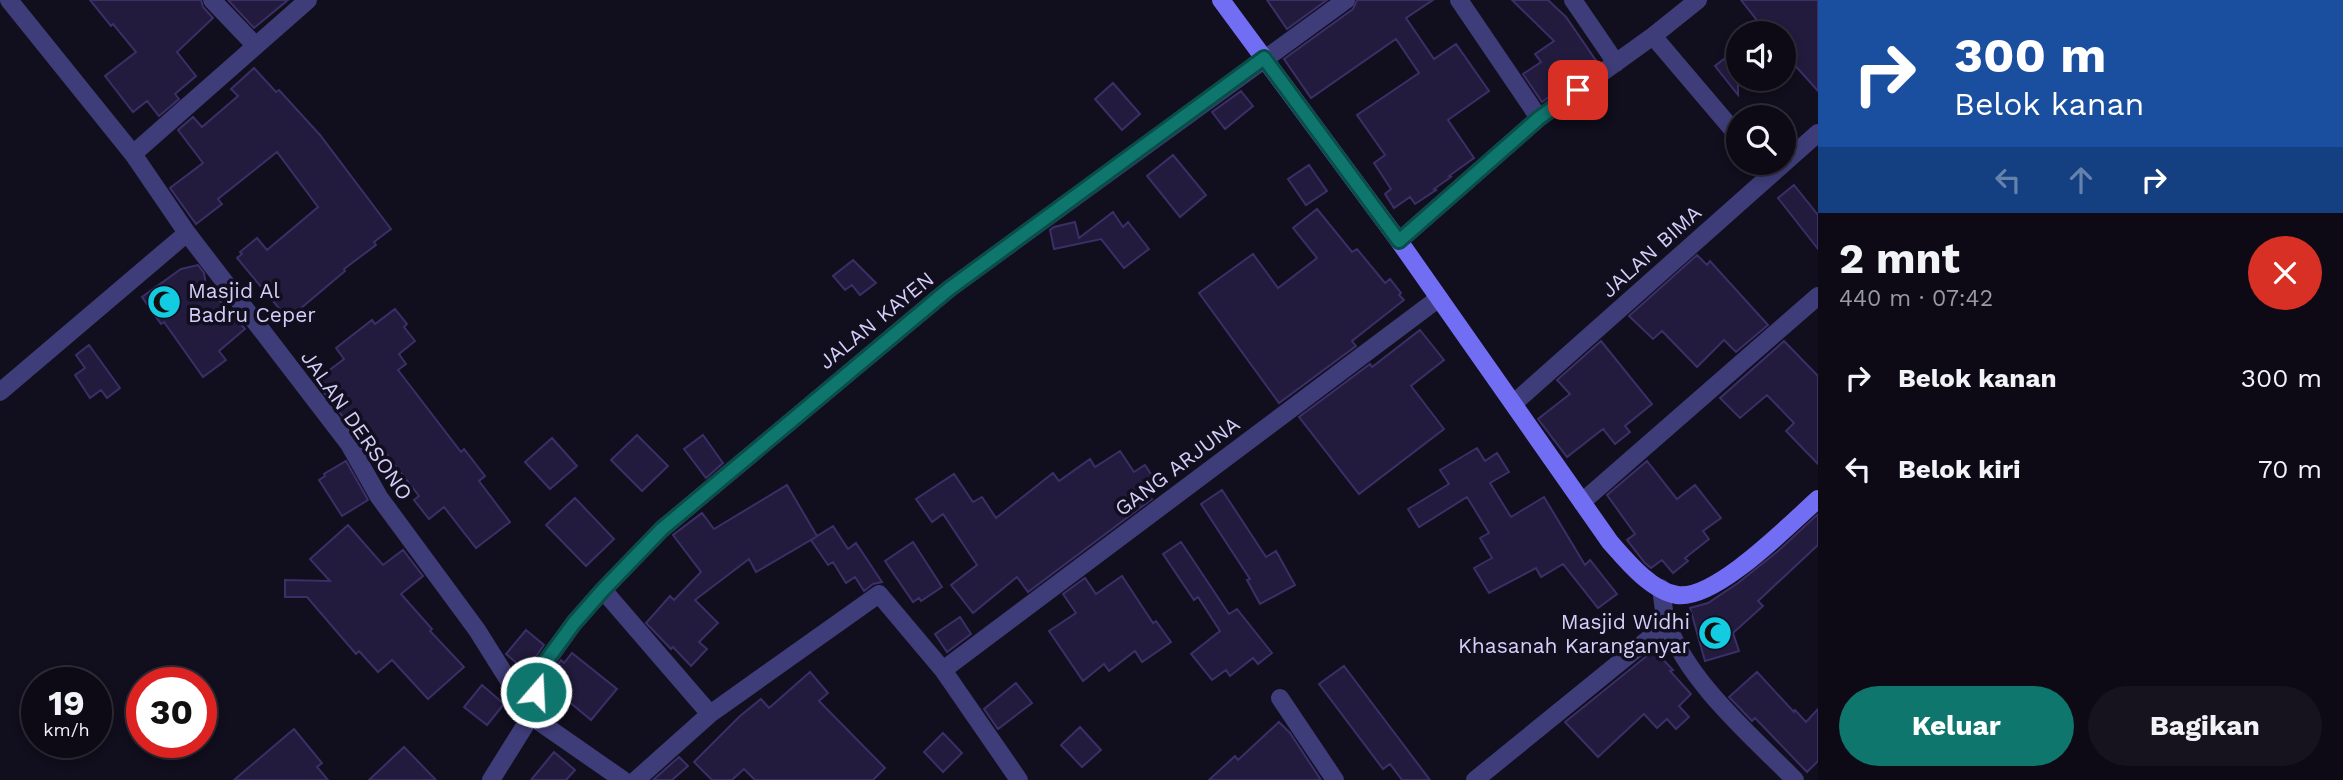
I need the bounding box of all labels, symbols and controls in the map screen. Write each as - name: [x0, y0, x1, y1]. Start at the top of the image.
- map controls: [1726, 21, 1796, 175]
- button: sound: [1726, 21, 1796, 91]
- text: 300 m: [1954, 26, 2106, 84]
- icon: right: [1839, 28, 1930, 119]
- pin: [1548, 60, 1608, 120]
- icon: arrive: [1559, 71, 1597, 109]
- text: Belok kanan: [1954, 85, 2144, 123]
- button: search: [1726, 105, 1796, 175]
- icon: left: [1989, 161, 2027, 199]
- icon: ahead: [2062, 161, 2100, 199]
- icon: right: [2135, 161, 2173, 199]
- street label: JALAN BIMA: [1596, 199, 1706, 302]
- text: 2 mnt: [1839, 234, 1960, 283]
- button: close: [2248, 236, 2322, 310]
- street label: JALAN KAYEN: [813, 266, 939, 374]
- place label: Masjid Al Badru Ceper: [188, 278, 316, 327]
- mosque icon: Masjid Al Badru Ceper: [145, 283, 183, 321]
- text: 440 m · 07:42: [1839, 285, 1993, 312]
- street label: JALAN DERSONO: [296, 345, 418, 505]
- icon: right: [1839, 359, 1877, 397]
- text: Belok kanan: [1898, 363, 2057, 393]
- text: 300 m: [2241, 363, 2322, 393]
- street label: GANG ARJUNA: [1110, 411, 1244, 521]
- icon: left: [1839, 450, 1877, 488]
- text: Belok kiri: [1898, 454, 2021, 484]
- text: 70 m: [2258, 454, 2322, 484]
- place label: Masjid Widhi Khasanah Karanganyar: [1458, 609, 1690, 658]
- mosque icon: Masjid Widhi Khasanah Karanganyar: [1696, 614, 1734, 652]
- position arrow: [499, 655, 573, 729]
- speed limit sign: 30: [126, 667, 217, 758]
- text: 19: [48, 682, 85, 724]
- button: Keluar: [1839, 686, 2074, 766]
- button: Bagikan: [2088, 686, 2322, 766]
- text: km/h: [43, 719, 90, 740]

